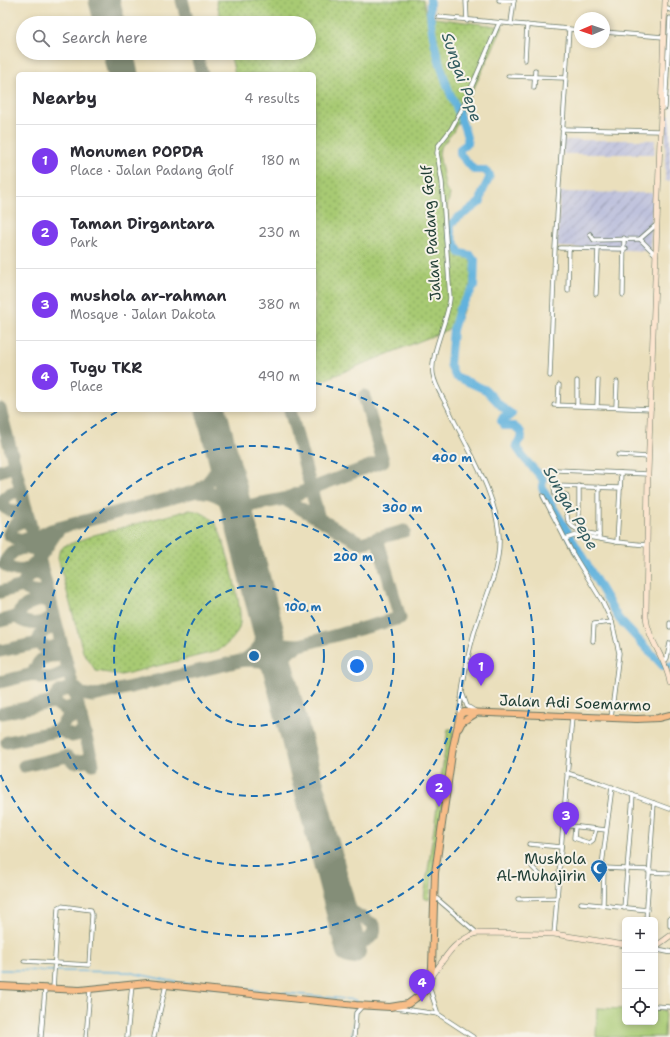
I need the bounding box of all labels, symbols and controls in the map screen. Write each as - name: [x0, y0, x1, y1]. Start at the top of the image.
- north arrow: [574, 12, 610, 48]
- search box: [16, 16, 316, 60]
- icon: search: [30, 27, 52, 49]
- text: Search here: [62, 28, 148, 48]
- water label: Sungai Pepe: [437, 29, 487, 125]
- text: Nearby: [32, 87, 97, 109]
- text: 4 results: [244, 90, 300, 107]
- text: Monumen POPDA: [70, 142, 204, 162]
- text: 1: [42, 152, 48, 169]
- text: 180 m: [261, 152, 300, 169]
- text: Place · Jalan Padang Golf: [70, 162, 233, 179]
- street label: Jalan Padang Golf: [416, 164, 446, 301]
- text: Taman Dirgantara: [70, 214, 214, 234]
- text: 2: [40, 224, 50, 241]
- text: 230 m: [258, 224, 300, 241]
- text: Park: [70, 234, 98, 251]
- text: mushola ar-rahman: [70, 286, 227, 306]
- text: 3: [40, 296, 50, 313]
- text: 380 m: [258, 296, 300, 313]
- text: Mosque · Jalan Dakota: [70, 306, 216, 323]
- text: Tugu TKR: [70, 358, 142, 378]
- text: 4: [40, 368, 50, 385]
- text: 490 m: [258, 368, 300, 385]
- text: Place: [70, 378, 103, 395]
- text: 400 m: [432, 450, 472, 466]
- water label: Sungai Pepe: [539, 462, 603, 554]
- text: 300 m: [382, 500, 422, 516]
- text: 200 m: [333, 549, 373, 565]
- text: 100 m: [285, 599, 322, 615]
- centre of rings: [247, 649, 261, 663]
- pin: 1: [468, 653, 494, 686]
- your location: [347, 656, 367, 676]
- street label: Jalan Adi Soemarmo: [499, 690, 651, 716]
- pin: 2: [426, 774, 452, 807]
- pin: 3: [553, 802, 579, 835]
- place label: Mushola Al-Muhajirin: [496, 849, 587, 886]
- mosque icon: Mushola Al-Muhajirin: [589, 858, 609, 883]
- map controls: [622, 917, 658, 1025]
- button: +: [622, 917, 658, 953]
- button: −: [622, 953, 658, 989]
- pin: 4: [409, 969, 435, 1002]
- button: locate: [622, 989, 658, 1025]

